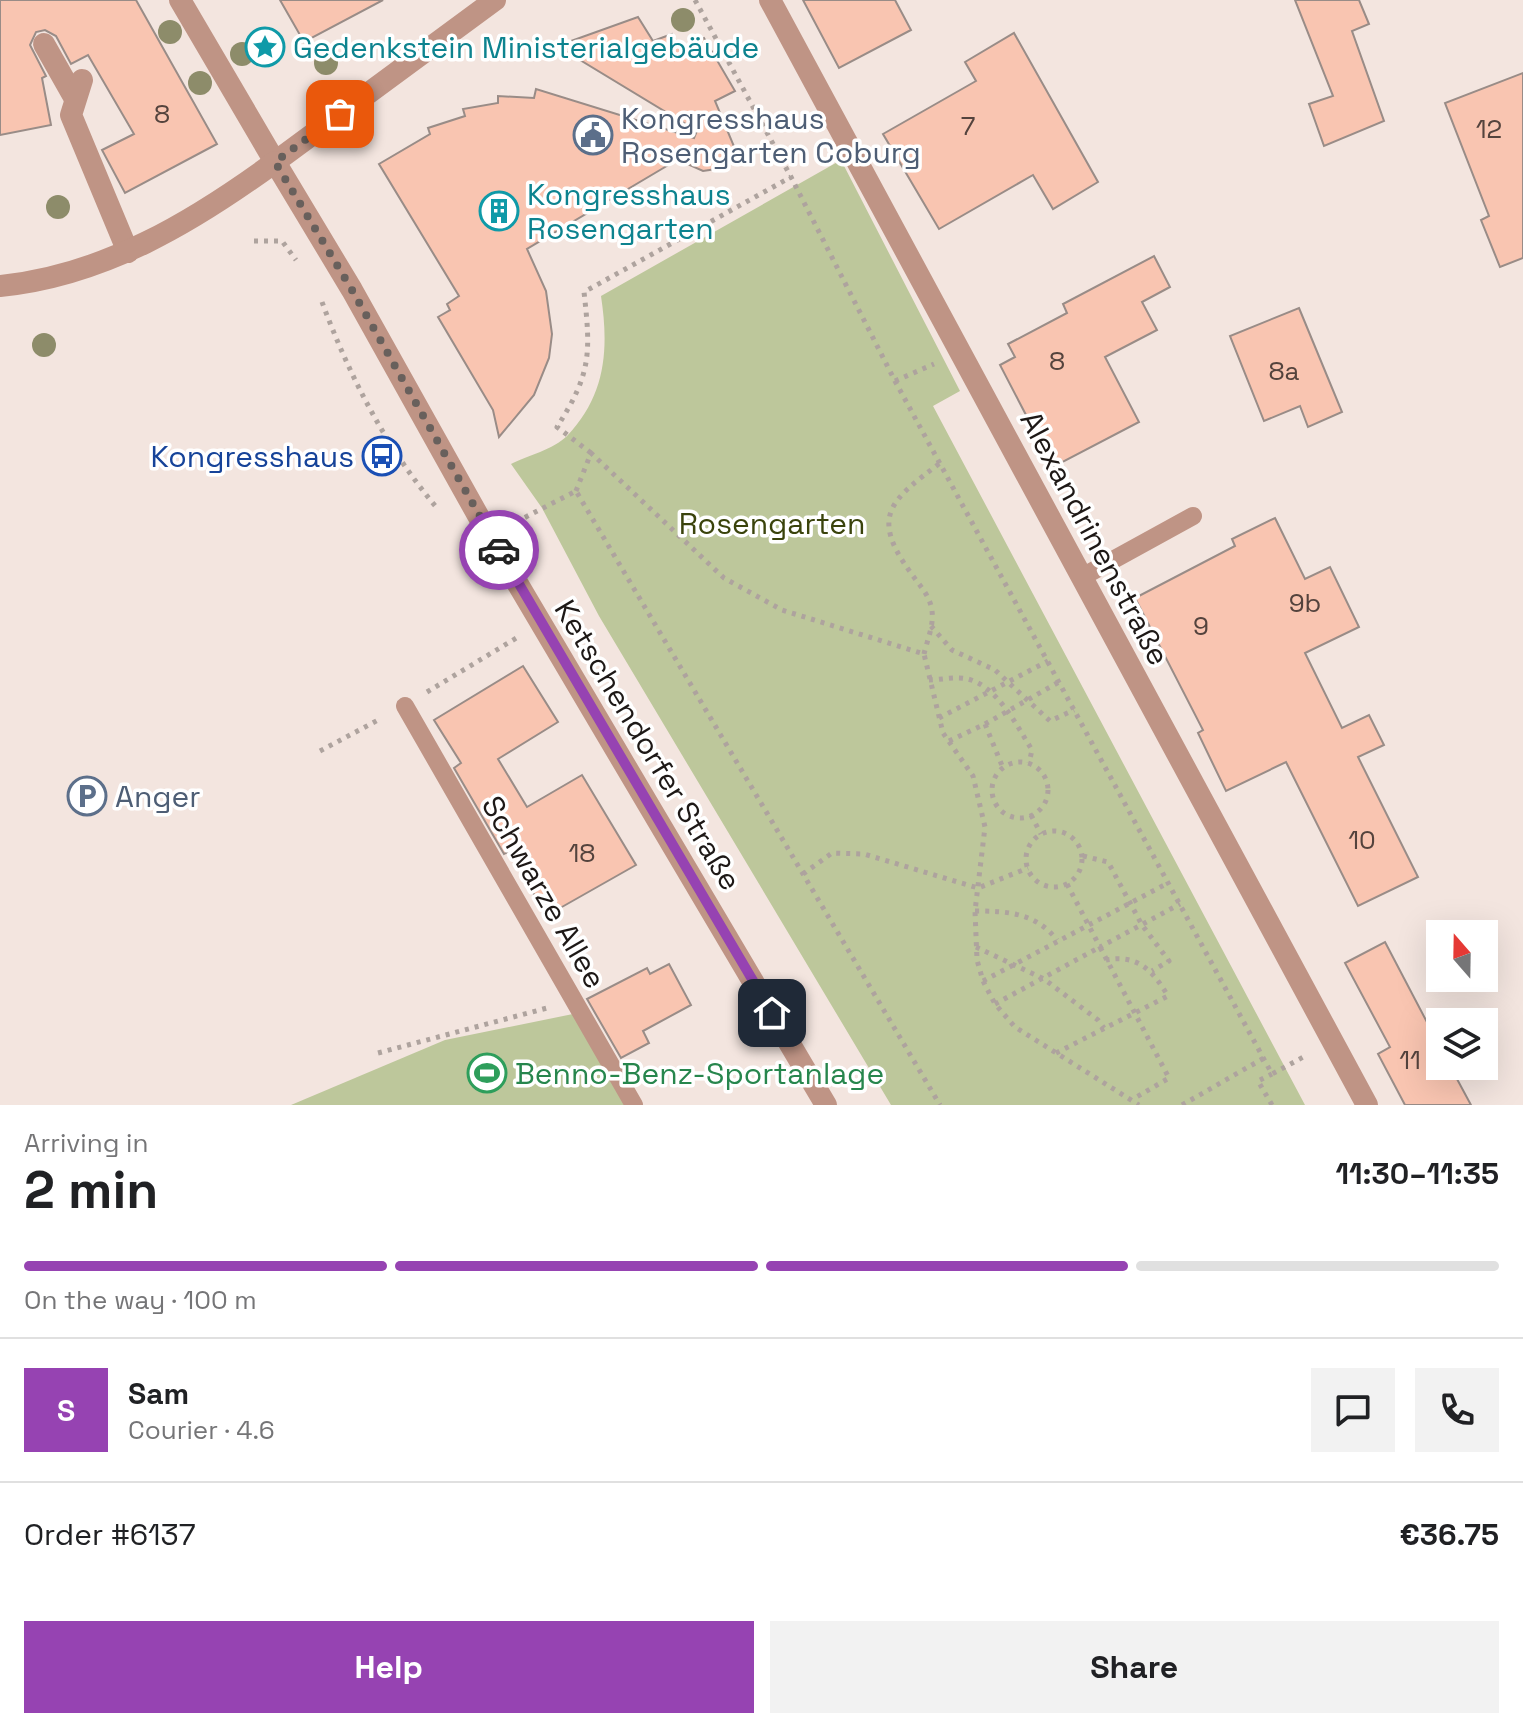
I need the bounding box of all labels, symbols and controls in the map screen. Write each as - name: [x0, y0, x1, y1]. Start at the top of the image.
- place icon: Gedenkstein Ministerialgebäude: [244, 26, 286, 68]
- place label: Gedenkstein Ministerialgebäude: [293, 28, 759, 67]
- pin: [306, 80, 374, 148]
- icon: bag: [318, 92, 362, 136]
- house number: 8: [154, 97, 170, 131]
- place label: Kongresshaus Rosengarten Coburg: [621, 99, 921, 172]
- house number: 7: [961, 109, 975, 143]
- house number: 12: [1476, 112, 1502, 146]
- public building icon: Kongresshaus Rosengarten Coburg: [572, 114, 614, 156]
- place label: Kongresshaus Rosengarten: [527, 175, 730, 248]
- building icon: Kongresshaus Rosengarten: [478, 190, 520, 232]
- house number: 8: [1049, 344, 1065, 378]
- house number: 8a: [1268, 354, 1300, 388]
- street label: Alexandrinenstraße: [1011, 404, 1179, 672]
- bus stop icon: Kongresshaus: [361, 435, 403, 477]
- place label: Kongresshaus: [151, 437, 354, 476]
- park label: Rosengarten: [679, 504, 865, 543]
- courier: [459, 510, 539, 590]
- icon: car: [477, 528, 521, 572]
- house number: 9b: [1289, 586, 1321, 620]
- street label: Ketschendorfer Straße: [546, 593, 750, 897]
- house number: 9: [1193, 609, 1209, 643]
- parking icon: Anger: [66, 775, 108, 817]
- place label: Anger: [115, 777, 201, 816]
- street label: Schwarze Allee: [473, 789, 615, 995]
- house number: 10: [1348, 823, 1376, 857]
- house number: 18: [568, 836, 596, 870]
- north arrow: [1426, 920, 1498, 992]
- map controls: [1426, 920, 1498, 1080]
- pin: [738, 979, 806, 1047]
- icon: home: [750, 991, 794, 1035]
- button: layers: [1426, 1008, 1498, 1080]
- house number: 11: [1399, 1043, 1421, 1077]
- sports icon: Benno-Benz-Sportanlage: [466, 1052, 508, 1094]
- place label: Benno-Benz-Sportanlage: [515, 1054, 884, 1093]
- text: Arriving in: [24, 1126, 148, 1160]
- text: 11:30–11:35: [1335, 1154, 1499, 1193]
- text: 2 min: [24, 1157, 158, 1223]
- text: On the way · 100 m: [24, 1283, 257, 1317]
- button: chat: [1311, 1368, 1395, 1452]
- button: phone: [1415, 1368, 1499, 1452]
- text: Sam: [128, 1374, 189, 1413]
- text: S: [57, 1391, 75, 1430]
- text: Courier · 4.6: [128, 1413, 275, 1447]
- text: Order #6137: [24, 1515, 196, 1554]
- text: €36.75: [1399, 1515, 1499, 1554]
- button: Help: [24, 1621, 754, 1713]
- button: Share: [770, 1621, 1499, 1713]

